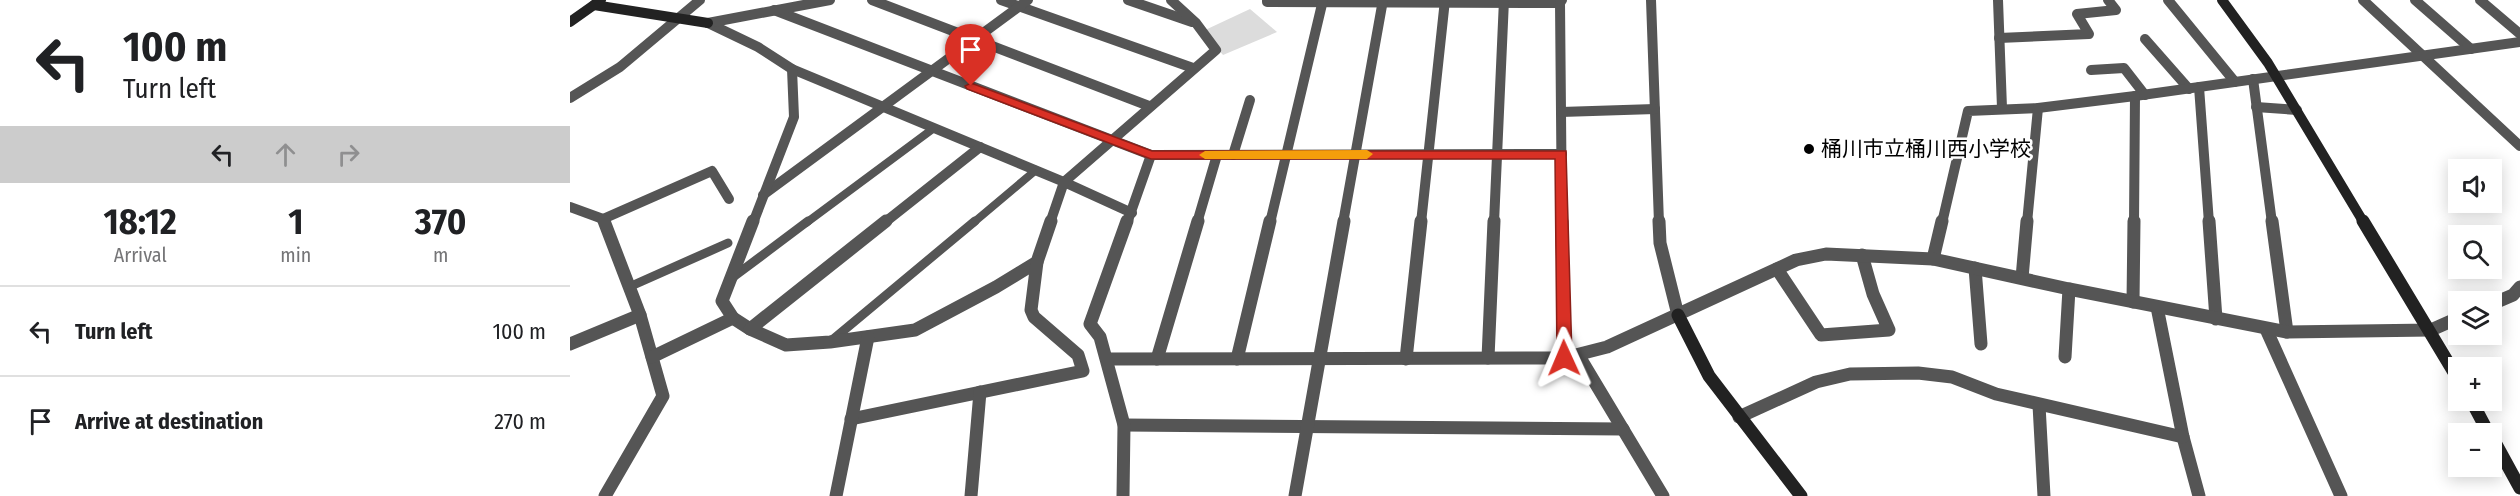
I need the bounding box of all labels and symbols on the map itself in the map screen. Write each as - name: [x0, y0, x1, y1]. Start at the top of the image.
- pin: [945, 24, 996, 86]
- place label: 桶川市立桶川西小学校: [1821, 136, 2031, 162]
- marker: 桶川市立桶川西小学校: [1802, 142, 1816, 156]
- position arrow: [1532, 326, 1596, 390]

